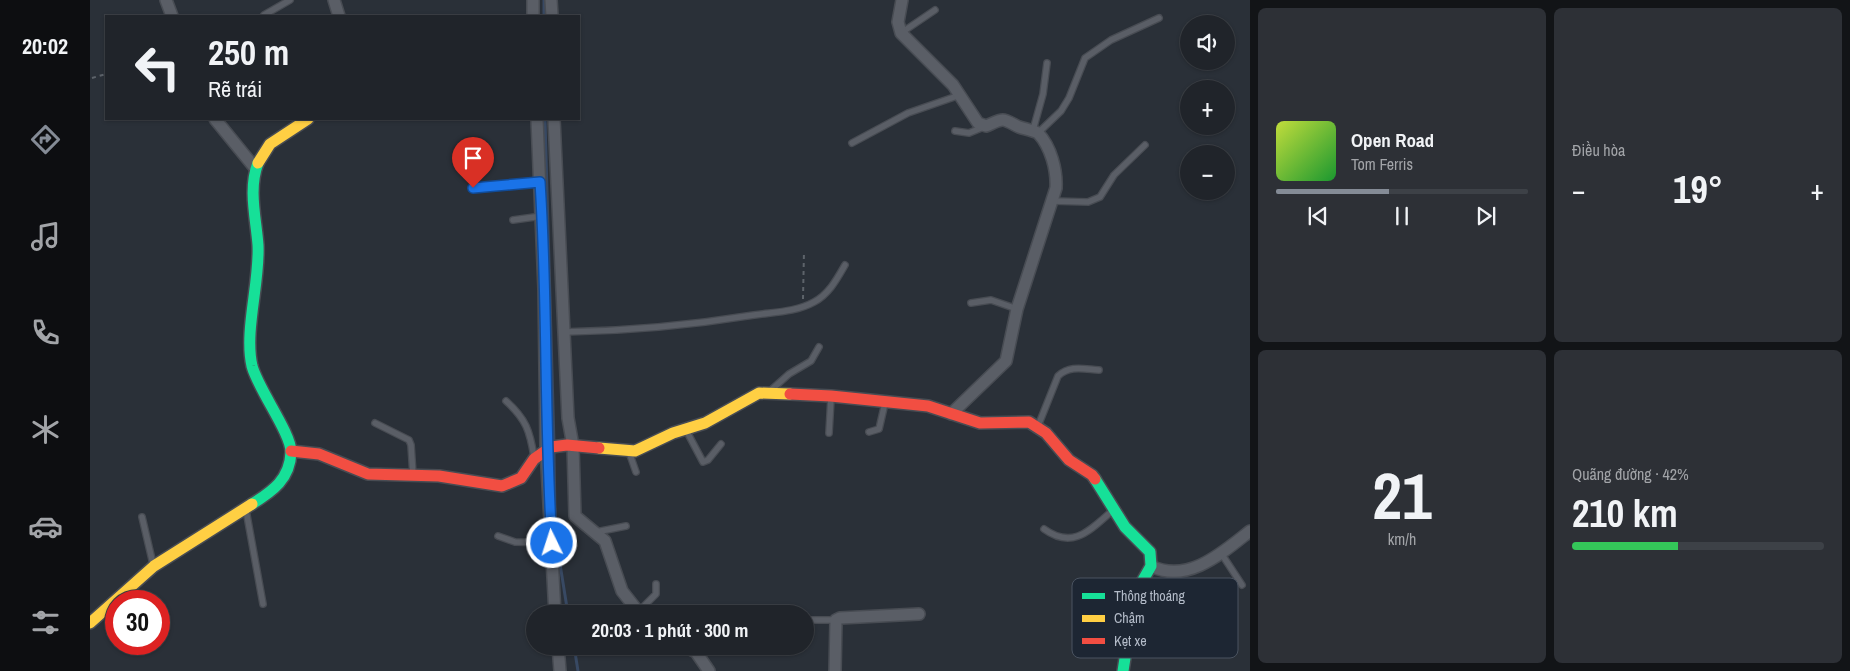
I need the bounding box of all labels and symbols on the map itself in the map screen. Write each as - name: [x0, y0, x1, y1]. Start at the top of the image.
- pin: [452, 137, 494, 188]
- position arrow: [525, 516, 577, 568]
- legend: [1072, 578, 1238, 658]
- text: Thông thoáng: [1114, 587, 1185, 605]
- speed limit sign: 30: [105, 590, 170, 655]
- text: Chậm: [1114, 609, 1145, 627]
- text: Kẹt xe: [1114, 632, 1147, 650]

